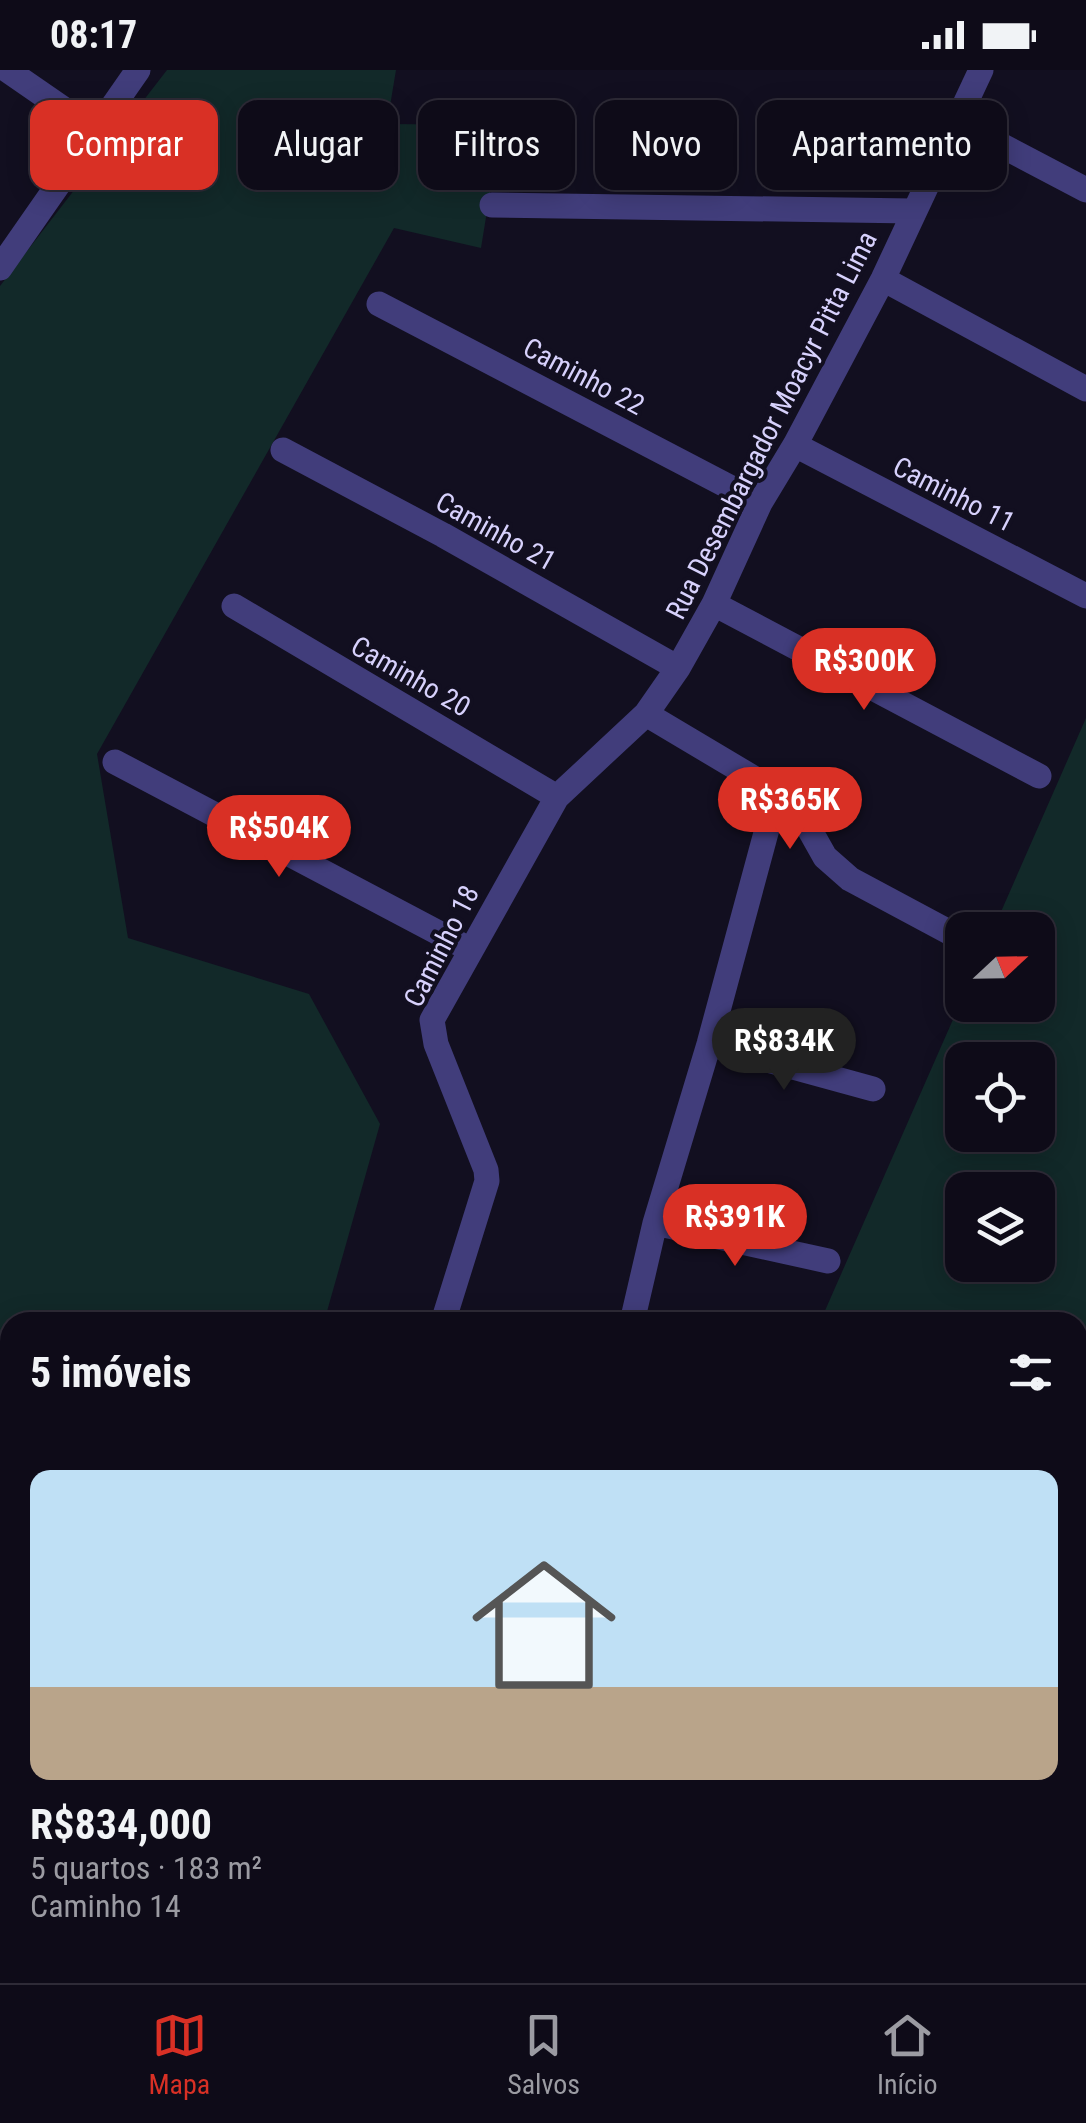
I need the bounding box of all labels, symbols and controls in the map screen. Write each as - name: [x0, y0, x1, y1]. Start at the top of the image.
- text: 08:17: [50, 13, 137, 57]
- chip: Comprar: [30, 100, 218, 190]
- chip: Alugar: [238, 100, 398, 190]
- chip: Filtros: [418, 100, 575, 190]
- chip: Novo: [595, 100, 737, 190]
- chip: Apartamento: [757, 100, 1007, 190]
- street label: Rua Desembargador Moacyr Pitta Lima: [659, 226, 884, 625]
- street label: Caminho 22: [518, 331, 650, 422]
- street label: Caminho 11: [887, 450, 1020, 539]
- street label: Caminho 21: [430, 485, 561, 578]
- pin: R$300K: [783, 628, 945, 713]
- street label: Caminho 20: [345, 629, 476, 724]
- text: R$300K: [814, 641, 914, 679]
- pin: R$365K: [709, 767, 871, 852]
- text: R$365K: [740, 780, 840, 818]
- pin: R$504K: [198, 795, 360, 880]
- text: R$504K: [229, 808, 329, 846]
- street label: Caminho 18: [397, 880, 486, 1013]
- north arrow: [945, 912, 1055, 1022]
- map controls: [945, 912, 1055, 1282]
- pin: R$834K: [703, 1008, 865, 1093]
- text: R$834K: [734, 1021, 834, 1059]
- button: locate: [945, 1042, 1055, 1152]
- button: layers: [945, 1172, 1055, 1282]
- pin: R$391K: [654, 1184, 816, 1269]
- text: R$391K: [685, 1197, 785, 1235]
- icon: filters: [1003, 1345, 1058, 1400]
- text: 5 imóveis: [30, 1348, 192, 1397]
- icon: home: [454, 1535, 634, 1715]
- text: R$834,000: [30, 1800, 212, 1849]
- text: 5 quartos · 183 m²: [30, 1849, 262, 1887]
- text: Caminho 14: [30, 1887, 181, 1925]
- tab: Mapa: [148, 2008, 210, 2101]
- tab: Salvos: [507, 2008, 580, 2101]
- tab: Início: [877, 2008, 938, 2101]

